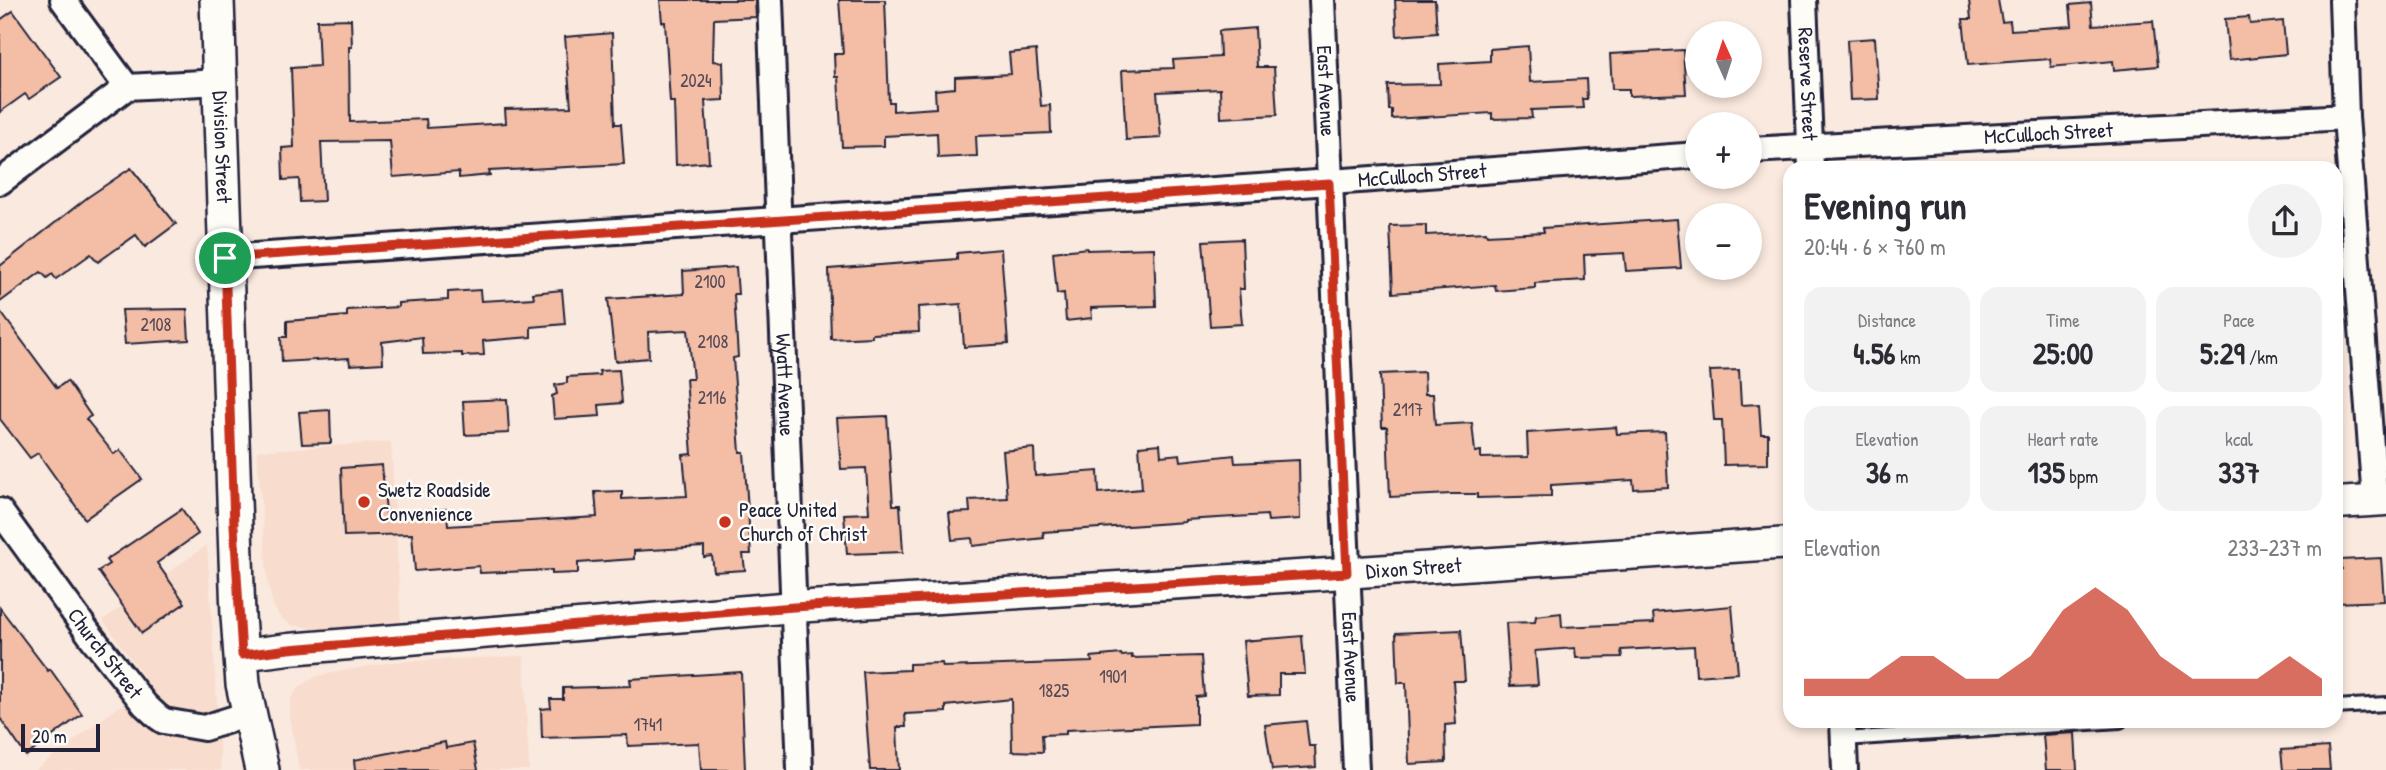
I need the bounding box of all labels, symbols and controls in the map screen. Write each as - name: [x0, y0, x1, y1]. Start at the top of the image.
- north arrow: [1685, 21, 1762, 98]
- map controls: [1685, 21, 1762, 280]
- street label: Reserve Street: [1791, 27, 1825, 142]
- street label: East Avenue: [1310, 45, 1343, 137]
- house number: 2024: [680, 68, 712, 93]
- street label: Division Street: [206, 90, 239, 204]
- button: +: [1685, 112, 1762, 189]
- street label: McCulloch Street: [1983, 115, 2114, 151]
- street label: McCulloch Street: [1357, 156, 1488, 194]
- text: Evening run: [1804, 179, 1967, 231]
- button: share: [2248, 184, 2322, 258]
- button: −: [1685, 203, 1762, 280]
- pin: [195, 228, 255, 288]
- text: 20:44 · 6 × 760 m: [1804, 231, 1946, 262]
- icon: arrive: [206, 239, 244, 277]
- house number: 2100: [694, 269, 726, 294]
- text: Distance: [1858, 307, 1916, 333]
- text: Time: [2046, 307, 2080, 333]
- text: Pace: [2223, 307, 2255, 333]
- house number: 2108: [141, 312, 172, 337]
- house number: 2108: [698, 329, 729, 354]
- street label: Wyatt Avenue: [769, 333, 802, 437]
- text: 4.56: [1853, 333, 1896, 373]
- text: 25:00: [2033, 333, 2093, 373]
- text: 5:29: [2200, 333, 2245, 373]
- text: km: [1896, 344, 1921, 370]
- text: /km: [2245, 344, 2278, 370]
- house number: 2116: [698, 385, 726, 410]
- house number: 2117: [1393, 397, 1423, 422]
- text: Elevation: [1855, 426, 1919, 452]
- text: Heart rate: [2028, 426, 2098, 452]
- text: kcal: [2225, 426, 2253, 452]
- text: 36: [1866, 452, 1891, 492]
- text: 135: [2028, 452, 2065, 492]
- text: 337: [2218, 452, 2260, 492]
- text: m: [1891, 463, 1908, 489]
- text: bpm: [2065, 463, 2098, 489]
- place label: Swetz Roadside Convenience: [378, 475, 491, 528]
- marker: Swetz Roadside Convenience: [356, 494, 372, 510]
- place label: Peace United Church of Christ: [739, 495, 868, 548]
- marker: Peace United Church of Christ: [717, 514, 733, 530]
- text: Elevation: [1804, 532, 1880, 563]
- text: 233–237 m: [2228, 532, 2322, 563]
- street label: Dixon Street: [1365, 550, 1463, 585]
- street label: Church Street: [61, 602, 150, 705]
- street label: East Avenue: [1335, 611, 1368, 703]
- house number: 1901: [1099, 664, 1127, 689]
- house number: 1825: [1039, 678, 1070, 703]
- house number: 1741: [634, 712, 662, 737]
- scale bar: [21, 721, 100, 753]
- text: 20 m: [32, 723, 67, 749]

